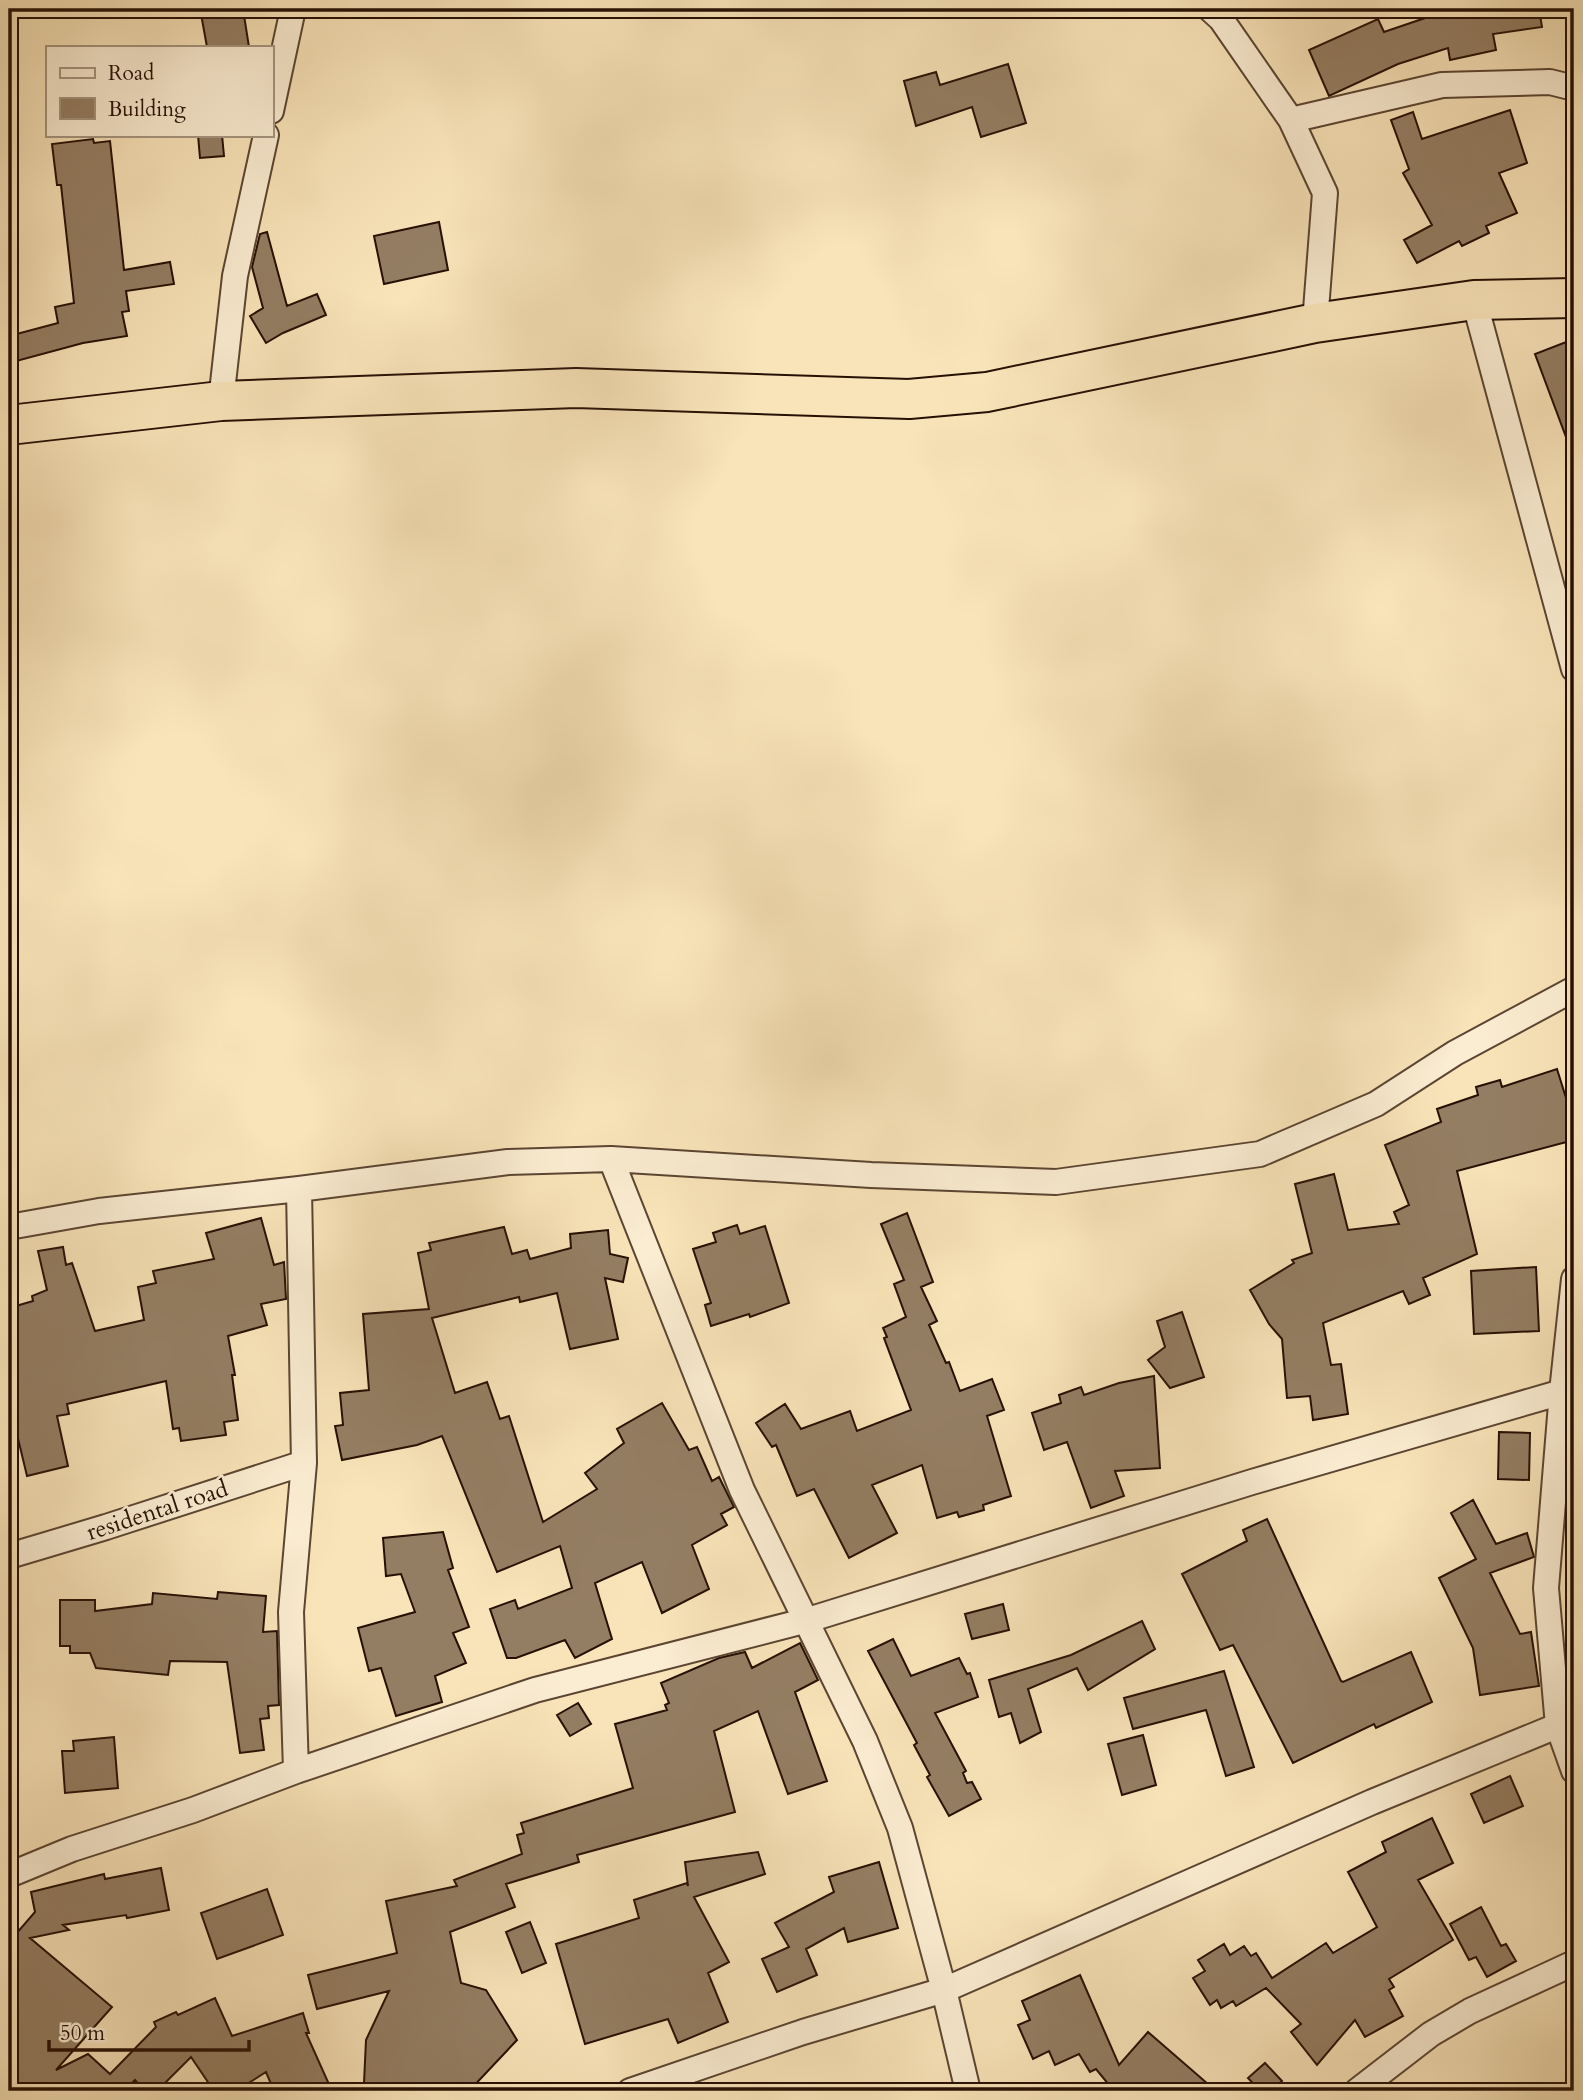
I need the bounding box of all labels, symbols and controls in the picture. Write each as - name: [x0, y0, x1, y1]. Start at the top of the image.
- legend: [46, 46, 273, 136]
- text: Road: [108, 59, 154, 88]
- text: Building: [108, 95, 186, 124]
- street label: residental road: [82, 1472, 232, 1549]
- scale bar: [49, 2009, 248, 2053]
- text: 50 m: [60, 2019, 105, 2048]

